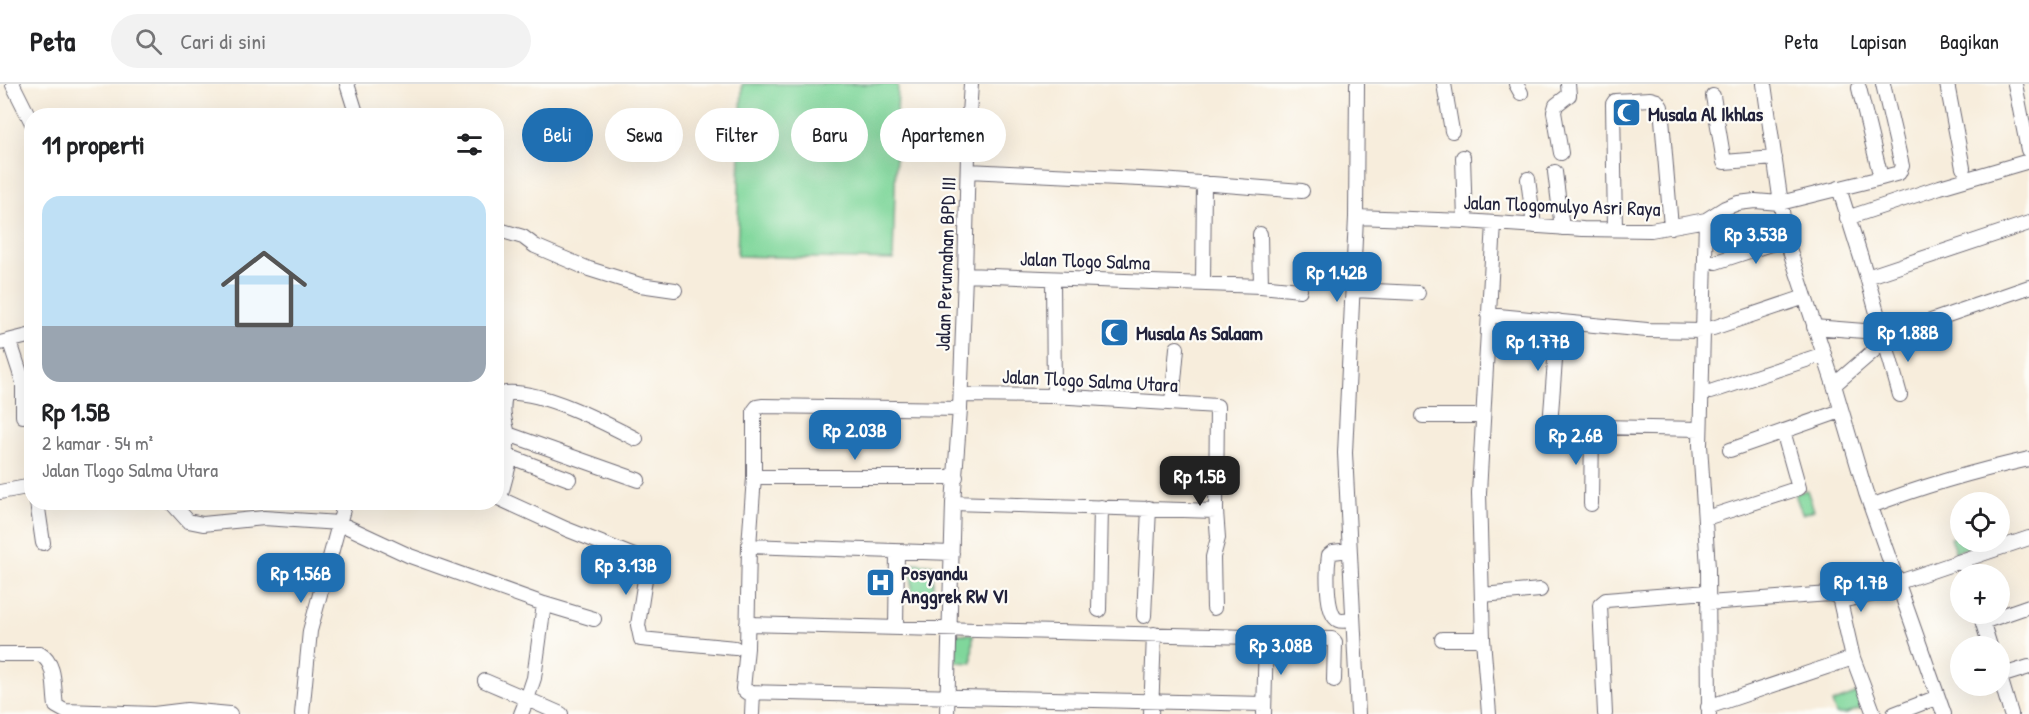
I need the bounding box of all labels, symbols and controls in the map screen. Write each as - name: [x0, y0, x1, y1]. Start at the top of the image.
- search box: [111, 14, 531, 68]
- text: Peta: [30, 22, 75, 60]
- icon: search: [132, 25, 165, 58]
- text: Cari di sini: [180, 26, 266, 56]
- text: Peta: [1784, 27, 1818, 56]
- text: Lapisan: [1851, 27, 1907, 56]
- text: Bagikan: [1940, 27, 1999, 56]
- mosque icon: Musala Al Ikhlas: [1611, 97, 1643, 129]
- place label: Musala Al Ikhlas: [1648, 100, 1763, 127]
- chip: Beli: [522, 108, 593, 162]
- chip: Sewa: [605, 108, 683, 162]
- chip: Filter: [695, 108, 779, 162]
- chip: Baru: [791, 108, 868, 162]
- chip: Apartemen: [880, 108, 1006, 162]
- text: 11 properti: [42, 127, 145, 162]
- icon: filters: [453, 128, 486, 161]
- street label: Jalan Perumahan BPD III: [928, 176, 962, 352]
- street label: Jalan Tlogomulyo Asri Raya: [1463, 188, 1661, 222]
- pin: Rp 3.53B: [1694, 214, 1818, 265]
- text: Rp 3.53B: [1724, 220, 1788, 247]
- icon: home: [210, 235, 318, 343]
- street label: Jalan Tlogo Salma: [1020, 244, 1151, 276]
- pin: Rp 1.42B: [1275, 252, 1399, 303]
- text: Rp 1.42B: [1307, 258, 1367, 285]
- pin: Rp 1.88B: [1846, 312, 1970, 363]
- mosque icon: Musala As Salaam: [1099, 316, 1131, 348]
- text: Rp 1.88B: [1877, 318, 1939, 345]
- place label: Musala As Salaam: [1136, 319, 1263, 346]
- pin: Rp 1.77B: [1476, 321, 1600, 372]
- text: Rp 1.77B: [1506, 327, 1570, 354]
- street label: Jalan Tlogo Salma Utara: [1001, 362, 1179, 398]
- text: Rp 1.5B: [42, 394, 110, 429]
- pin: Rp 2.03B: [793, 410, 917, 461]
- pin: Rp 2.6B: [1521, 415, 1631, 466]
- text: Rp 2.03B: [823, 416, 887, 443]
- text: Rp 2.6B: [1549, 421, 1603, 448]
- text: 2 kamar · 54 m²: [42, 429, 153, 456]
- text: Jalan Tlogo Salma Utara: [42, 456, 218, 483]
- pin: Rp 1.5B: [1145, 456, 1255, 507]
- text: Rp 1.5B: [1174, 462, 1226, 489]
- map controls: [1950, 492, 2010, 696]
- button: locate: [1950, 492, 2010, 552]
- pin: Rp 3.13B: [564, 545, 688, 596]
- text: Rp 3.13B: [595, 551, 657, 578]
- pin: Rp 1.56B: [239, 553, 363, 604]
- text: Rp 1.56B: [271, 559, 331, 586]
- place label: Posyandu Anggrek RW VI: [901, 559, 1008, 610]
- pin: Rp 1.7B: [1806, 562, 1916, 613]
- button: +: [1950, 564, 2010, 624]
- hospital icon: Posyandu Anggrek RW VI: [864, 567, 896, 599]
- text: Rp 1.7B: [1834, 568, 1888, 595]
- pin: Rp 3.08B: [1219, 625, 1343, 676]
- text: Rp 3.08B: [1249, 631, 1313, 658]
- button: −: [1950, 636, 2010, 696]

